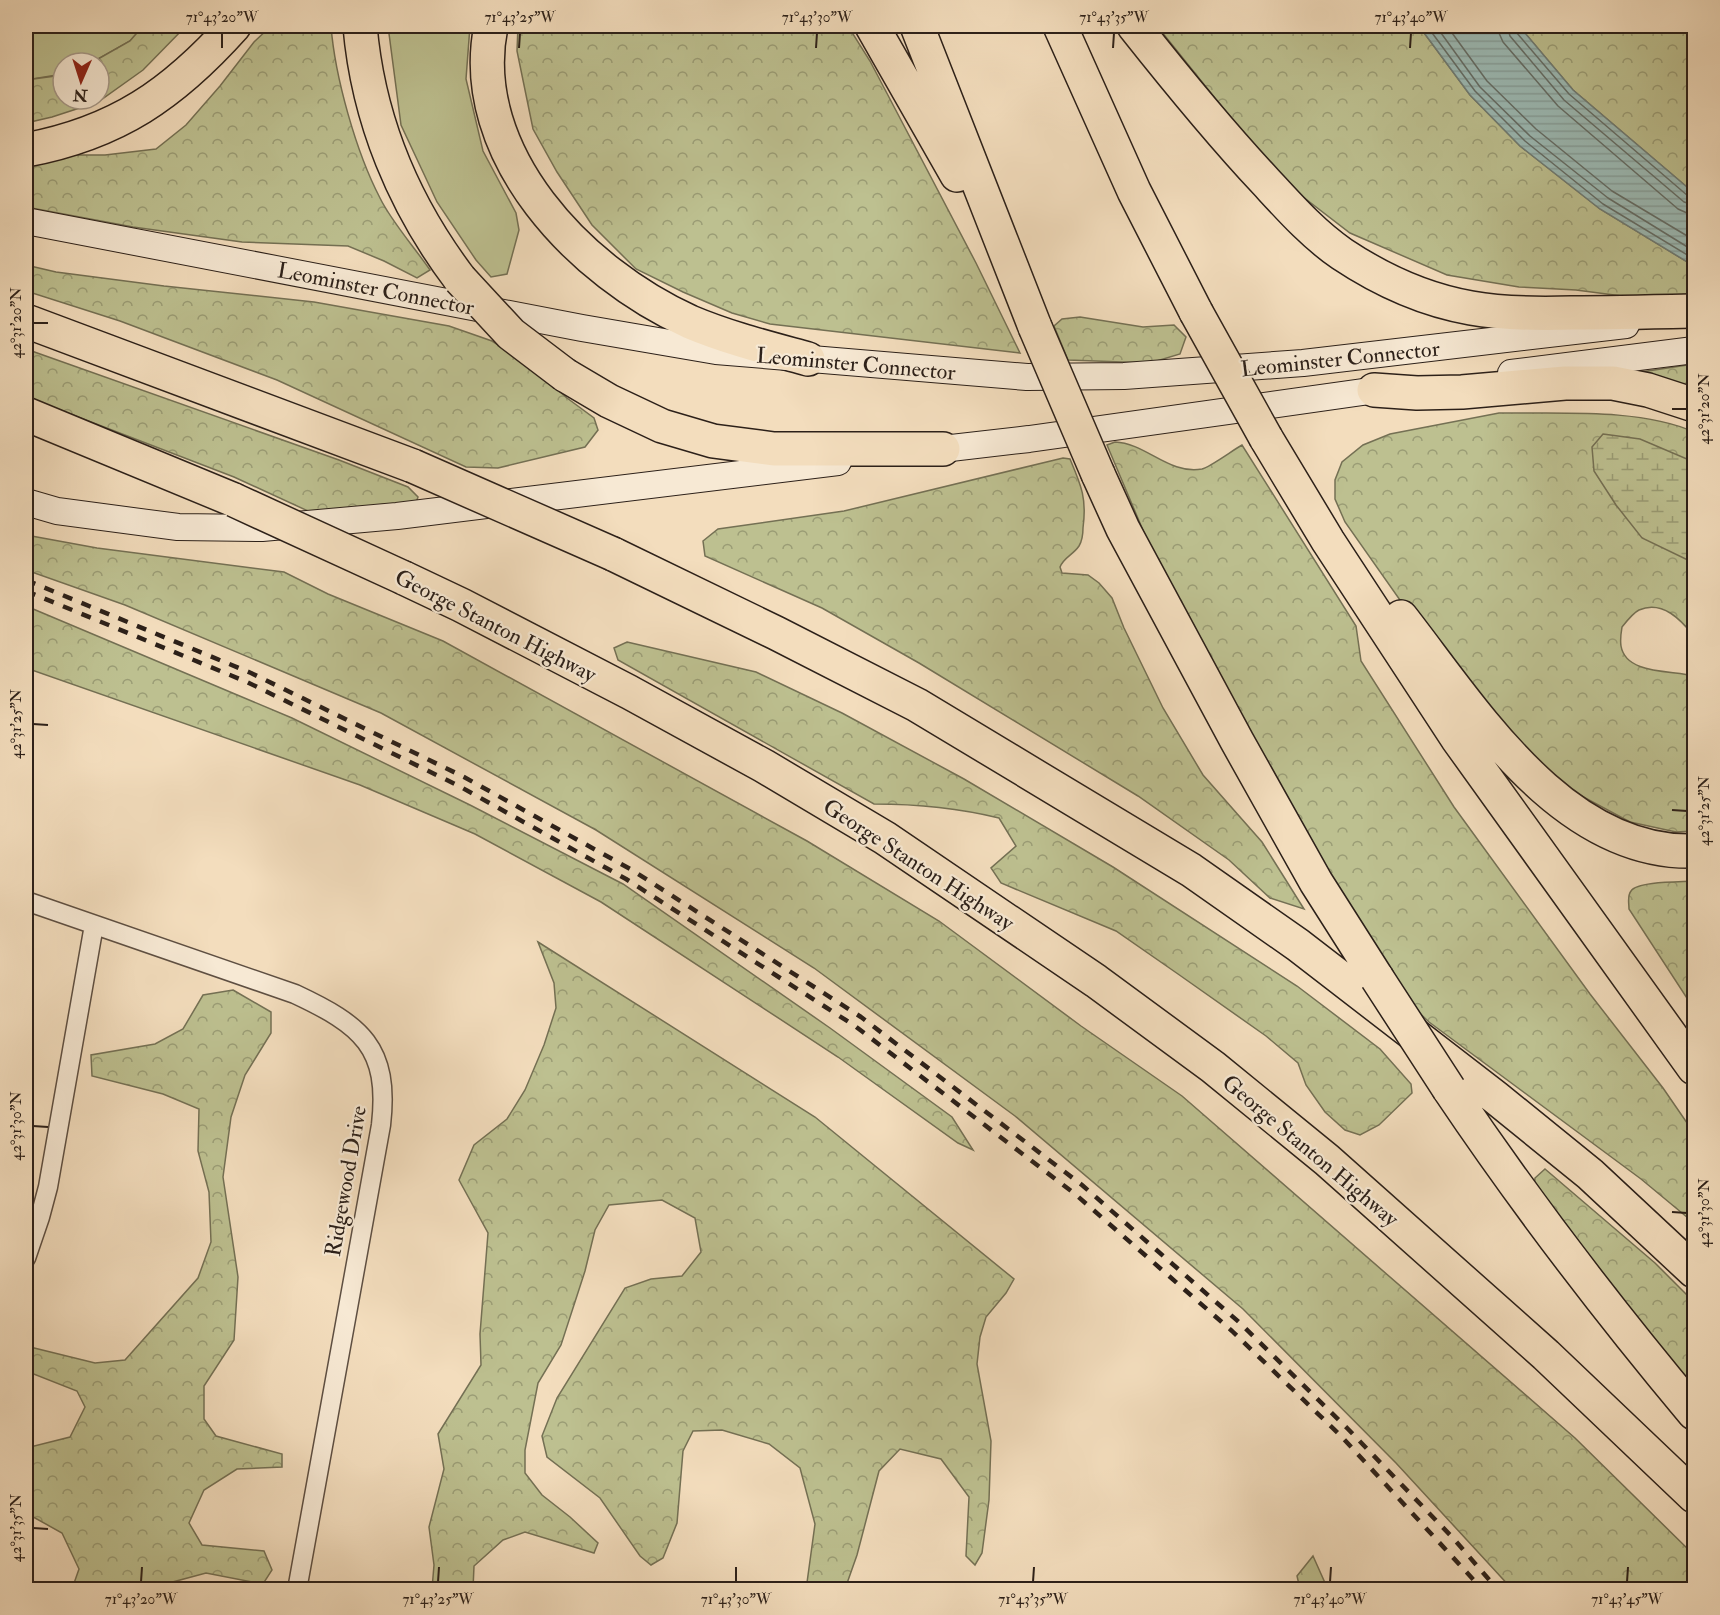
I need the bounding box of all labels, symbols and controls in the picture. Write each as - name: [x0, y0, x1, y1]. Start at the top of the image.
- text: 71°43'20"W: [186, 8, 259, 27]
- text: 71°43'25"W: [484, 8, 556, 27]
- text: 71°43'30"W: [782, 8, 853, 27]
- text: 71°43'35"W: [1079, 8, 1149, 27]
- text: 71°43'40"W: [1375, 8, 1448, 27]
- north arrow: [51, 51, 111, 111]
- text: N: [72, 85, 89, 105]
- street label: Leominster Connector: [275, 256, 477, 322]
- text: 42°31'20"N: [7, 287, 26, 359]
- street label: Leominster Connector: [1239, 335, 1442, 383]
- street label: Leominster Connector: [755, 341, 958, 387]
- text: 42°31'20"N: [1695, 373, 1714, 445]
- street label: George Stanton Highway: [390, 563, 601, 689]
- text: 42°31'25"N: [7, 688, 26, 759]
- text: 42°31'25"N: [1695, 775, 1714, 846]
- street label: George Stanton Highway: [818, 793, 1020, 937]
- street label: George Stanton Highway: [1216, 1069, 1405, 1233]
- text: 42°31'30"N: [7, 1091, 26, 1161]
- street label: Ridgewood Drive: [319, 1104, 373, 1259]
- text: 42°31'30"N: [1695, 1178, 1714, 1248]
- text: 42°31'35"N: [7, 1493, 26, 1562]
- text: 71°43'20"W: [105, 1590, 178, 1609]
- text: 71°43'25"W: [402, 1590, 474, 1609]
- text: 71°43'30"W: [701, 1590, 772, 1609]
- text: 71°43'35"W: [998, 1590, 1068, 1609]
- text: 71°43'40"W: [1294, 1590, 1367, 1609]
- text: 71°43'45"W: [1591, 1590, 1664, 1609]

